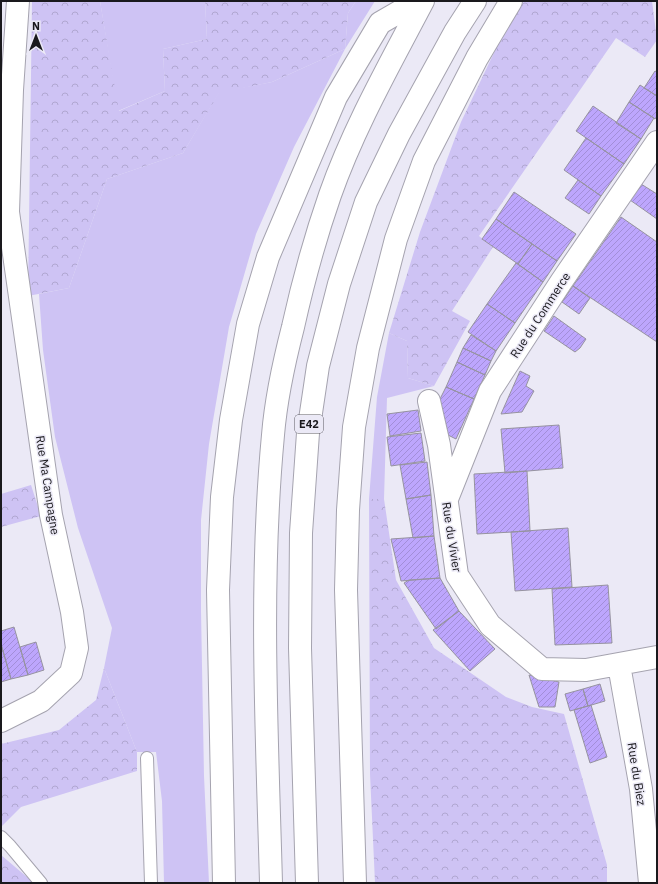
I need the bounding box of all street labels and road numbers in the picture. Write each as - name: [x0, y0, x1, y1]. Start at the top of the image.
- street label: Rue du Commerce: [507, 269, 574, 361]
- road number: E42: [295, 415, 323, 433]
- street label: Rue Ma Campagne: [33, 434, 63, 536]
- street label: Rue du Vivier: [439, 501, 465, 574]
- street label: Rue du Biez: [625, 741, 649, 807]

